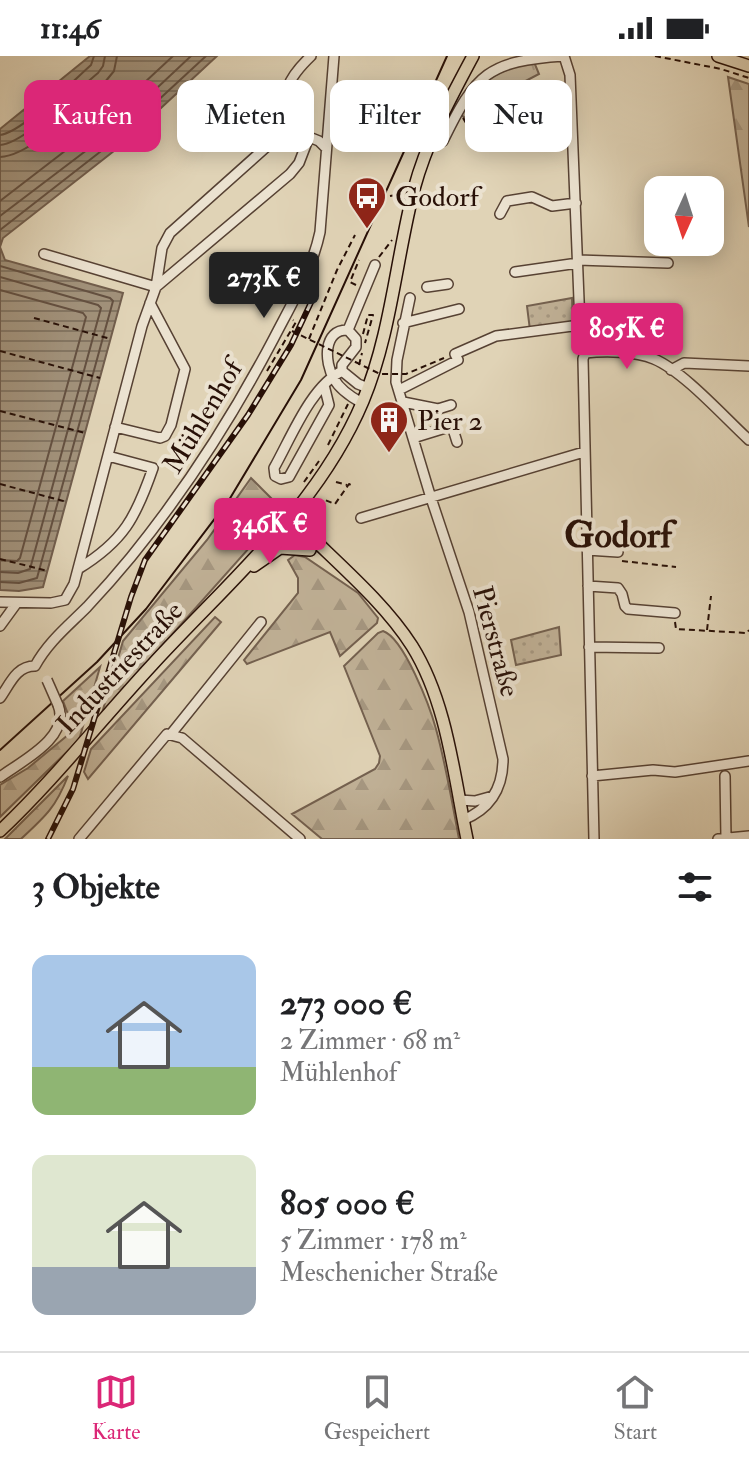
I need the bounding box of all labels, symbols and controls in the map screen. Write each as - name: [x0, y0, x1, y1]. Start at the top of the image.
- text: 11:46: [40, 10, 100, 47]
- chip: Kaufen: [24, 80, 161, 152]
- chip: Mieten: [177, 80, 314, 152]
- chip: Filter: [330, 80, 449, 152]
- chip: Neu: [465, 80, 572, 152]
- bus stop icon: Godorf: [346, 175, 388, 230]
- north arrow: [644, 176, 724, 256]
- map controls: [644, 176, 724, 256]
- place label: Godorf: [395, 180, 483, 215]
- pin: 273K €: [199, 252, 329, 320]
- text: 273K €: [227, 262, 301, 294]
- pin: 805K €: [562, 303, 692, 371]
- text: 805K €: [589, 313, 665, 345]
- street label: Mühlenhof: [156, 350, 253, 480]
- building icon: Pier 2: [368, 399, 410, 454]
- place label: Pier 2: [417, 404, 483, 439]
- pin: 346K €: [205, 498, 335, 566]
- text: 346K €: [232, 508, 308, 540]
- district label: Godorf: [564, 513, 677, 558]
- street label: Pierstraße: [464, 582, 527, 701]
- street label: Industriestraße: [49, 594, 191, 742]
- icon: filters: [673, 865, 717, 909]
- text: 3 Objekte: [32, 866, 160, 909]
- text: 273 000 €: [280, 982, 412, 1025]
- icon: home: [96, 987, 192, 1083]
- text: 2 Zimmer · 68 m²: [280, 1025, 460, 1057]
- text: Mühlenhof: [280, 1057, 397, 1089]
- text: 805 000 €: [280, 1182, 415, 1225]
- icon: home: [96, 1187, 192, 1283]
- text: 5 Zimmer · 178 m²: [280, 1225, 467, 1257]
- text: Meschenicher Straße: [280, 1257, 498, 1289]
- tab: Karte: [92, 1370, 141, 1446]
- tab: Gespeichert: [324, 1370, 430, 1446]
- tab: Start: [613, 1370, 657, 1446]

